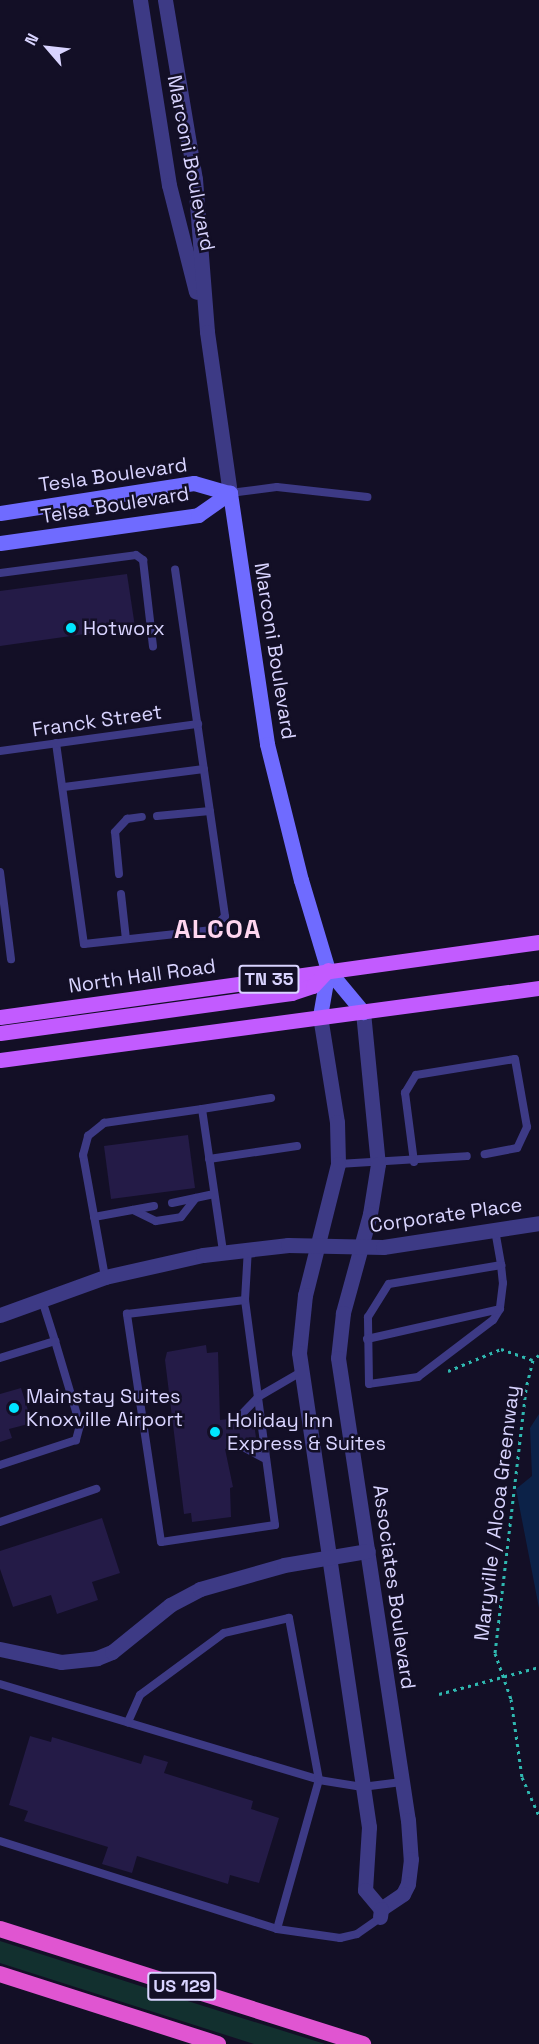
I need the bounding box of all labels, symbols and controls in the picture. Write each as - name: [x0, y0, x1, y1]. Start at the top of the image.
- north arrow: [18, 18, 78, 78]
- text: N: [20, 30, 43, 49]
- street label: Marconi Boulevard: [162, 73, 220, 253]
- street label: Tesla Boulevard: [37, 453, 189, 497]
- street label: Telsa Boulevard: [39, 481, 191, 529]
- street label: Marconi Boulevard: [249, 561, 301, 741]
- place label: Hotworx: [83, 616, 165, 640]
- marker: Hotworx: [64, 621, 78, 635]
- street label: Franck Street: [31, 700, 163, 742]
- district label: ALCOA: [174, 914, 262, 946]
- street label: North Hall Road: [67, 954, 217, 998]
- road number: TN 35: [238, 964, 300, 994]
- street label: Corporate Place: [368, 1192, 524, 1238]
- place label: Mainstay Suites Knoxville Airport: [26, 1384, 184, 1431]
- street label: Maryville / Alcoa Greenway: [469, 1384, 525, 1642]
- marker: Mainstay Suites Knoxville Airport: [7, 1401, 21, 1415]
- place label: Holiday Inn Express & Suites: [227, 1408, 386, 1455]
- marker: Holiday Inn Express & Suites: [208, 1425, 222, 1439]
- street label: Associates Boulevard: [368, 1483, 420, 1691]
- road number: US 129: [146, 1971, 218, 2001]

